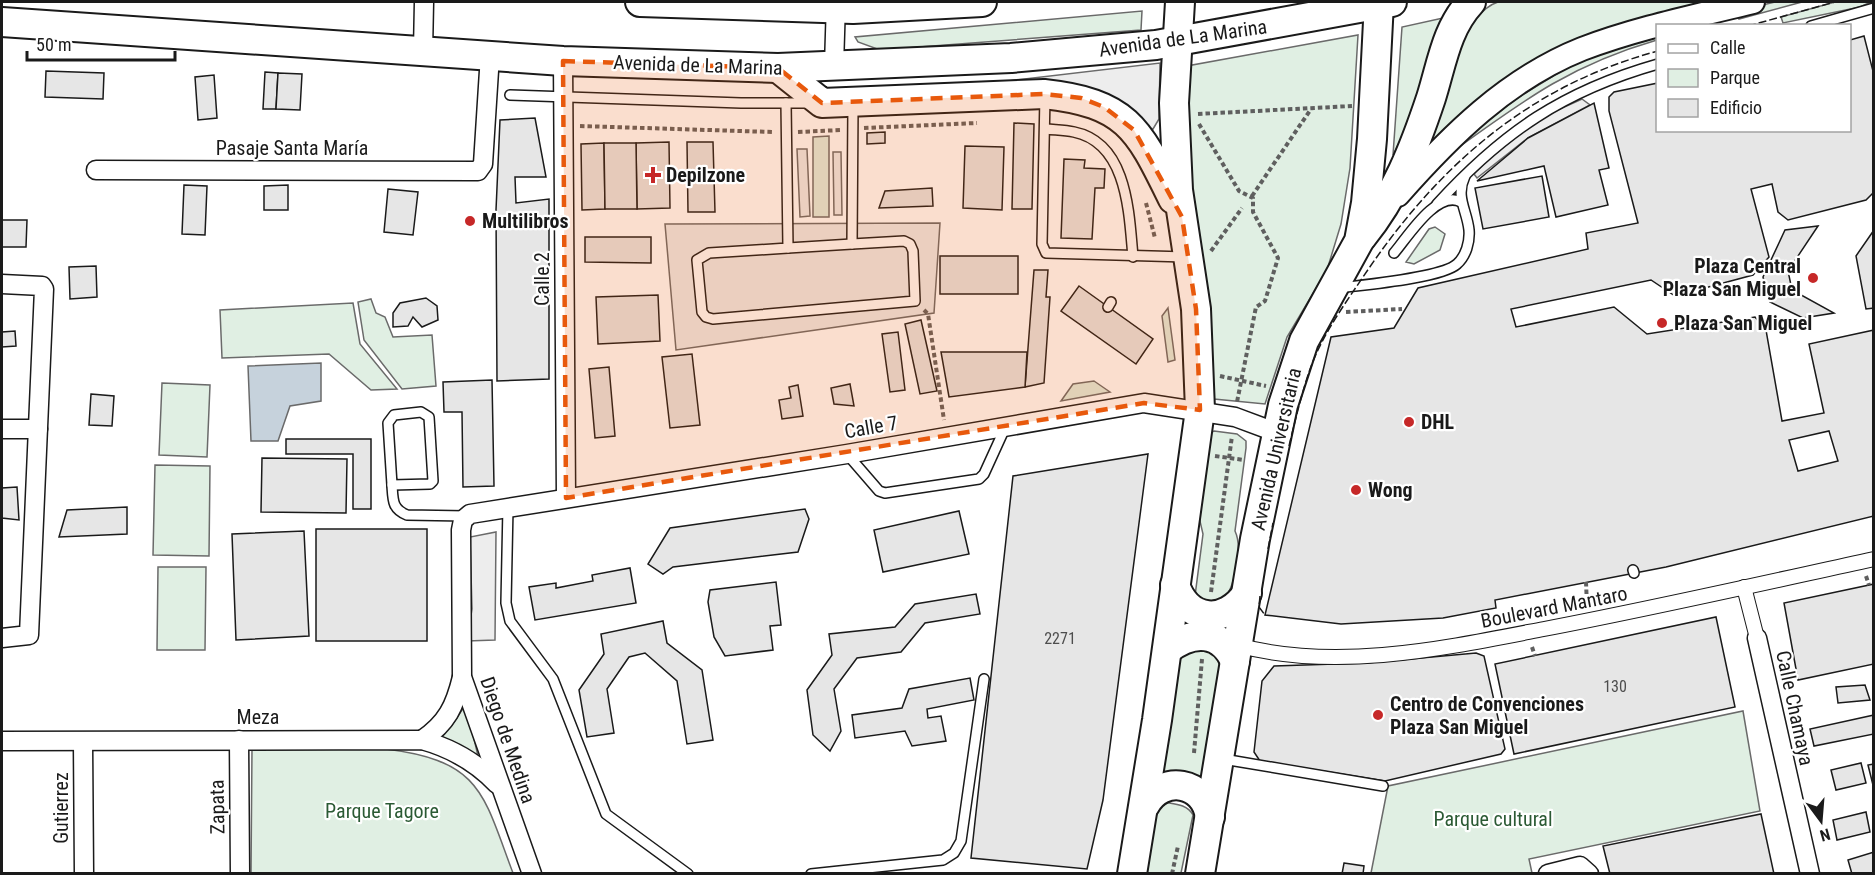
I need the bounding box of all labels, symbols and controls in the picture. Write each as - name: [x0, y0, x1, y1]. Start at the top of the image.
- street label: Avenida de La Marina: [1097, 14, 1269, 62]
- scale bar: [27, 24, 176, 62]
- legend: [1656, 24, 1851, 132]
- text: 50 m: [36, 34, 71, 55]
- text: Calle: [1710, 37, 1746, 58]
- street label: Avenida de La Marina: [613, 50, 783, 80]
- text: Parque: [1710, 67, 1760, 88]
- text: Edificio: [1710, 97, 1762, 118]
- street label: Pasaje Santa María: [216, 136, 368, 160]
- place label: Depilzone: [666, 163, 745, 187]
- marker: Depilzone: [644, 166, 662, 184]
- place label: Multilibros: [482, 209, 569, 233]
- marker: Multilibros: [463, 214, 477, 228]
- street label: Calle 2: [530, 252, 554, 306]
- place label: Plaza Central Plaza San Miguel: [1663, 254, 1801, 301]
- marker: Plaza Central Plaza San Miguel: [1806, 271, 1820, 285]
- place label: Plaza San Miguel: [1674, 311, 1812, 335]
- marker: Plaza San Miguel: [1655, 316, 1669, 330]
- street label: Avenida Universitaria: [1246, 365, 1306, 533]
- street label: Calle 7: [842, 410, 900, 444]
- place label: DHL: [1421, 410, 1455, 434]
- marker: DHL: [1402, 415, 1416, 429]
- place label: Wong: [1368, 478, 1413, 502]
- marker: Wong: [1349, 483, 1363, 497]
- street label: Boulevard Mantaro: [1479, 581, 1629, 633]
- house number: 2271: [1044, 629, 1076, 648]
- street label: Calle Chamaya: [1771, 648, 1819, 768]
- street label: Diego de Medina: [475, 674, 541, 806]
- house number: 130: [1603, 677, 1627, 696]
- place label: Centro de Convenciones Plaza San Miguel: [1390, 692, 1584, 739]
- street label: Meza: [237, 705, 279, 729]
- marker: Centro de Convenciones Plaza San Miguel: [1371, 708, 1385, 722]
- street label: Gutierrez: [49, 772, 73, 844]
- street label: Zapata: [205, 779, 229, 835]
- north arrow: [1791, 791, 1851, 851]
- park label: Parque Tagore: [325, 799, 439, 823]
- park label: Parque cultural: [1433, 807, 1553, 831]
- text: N: [1818, 824, 1832, 845]

